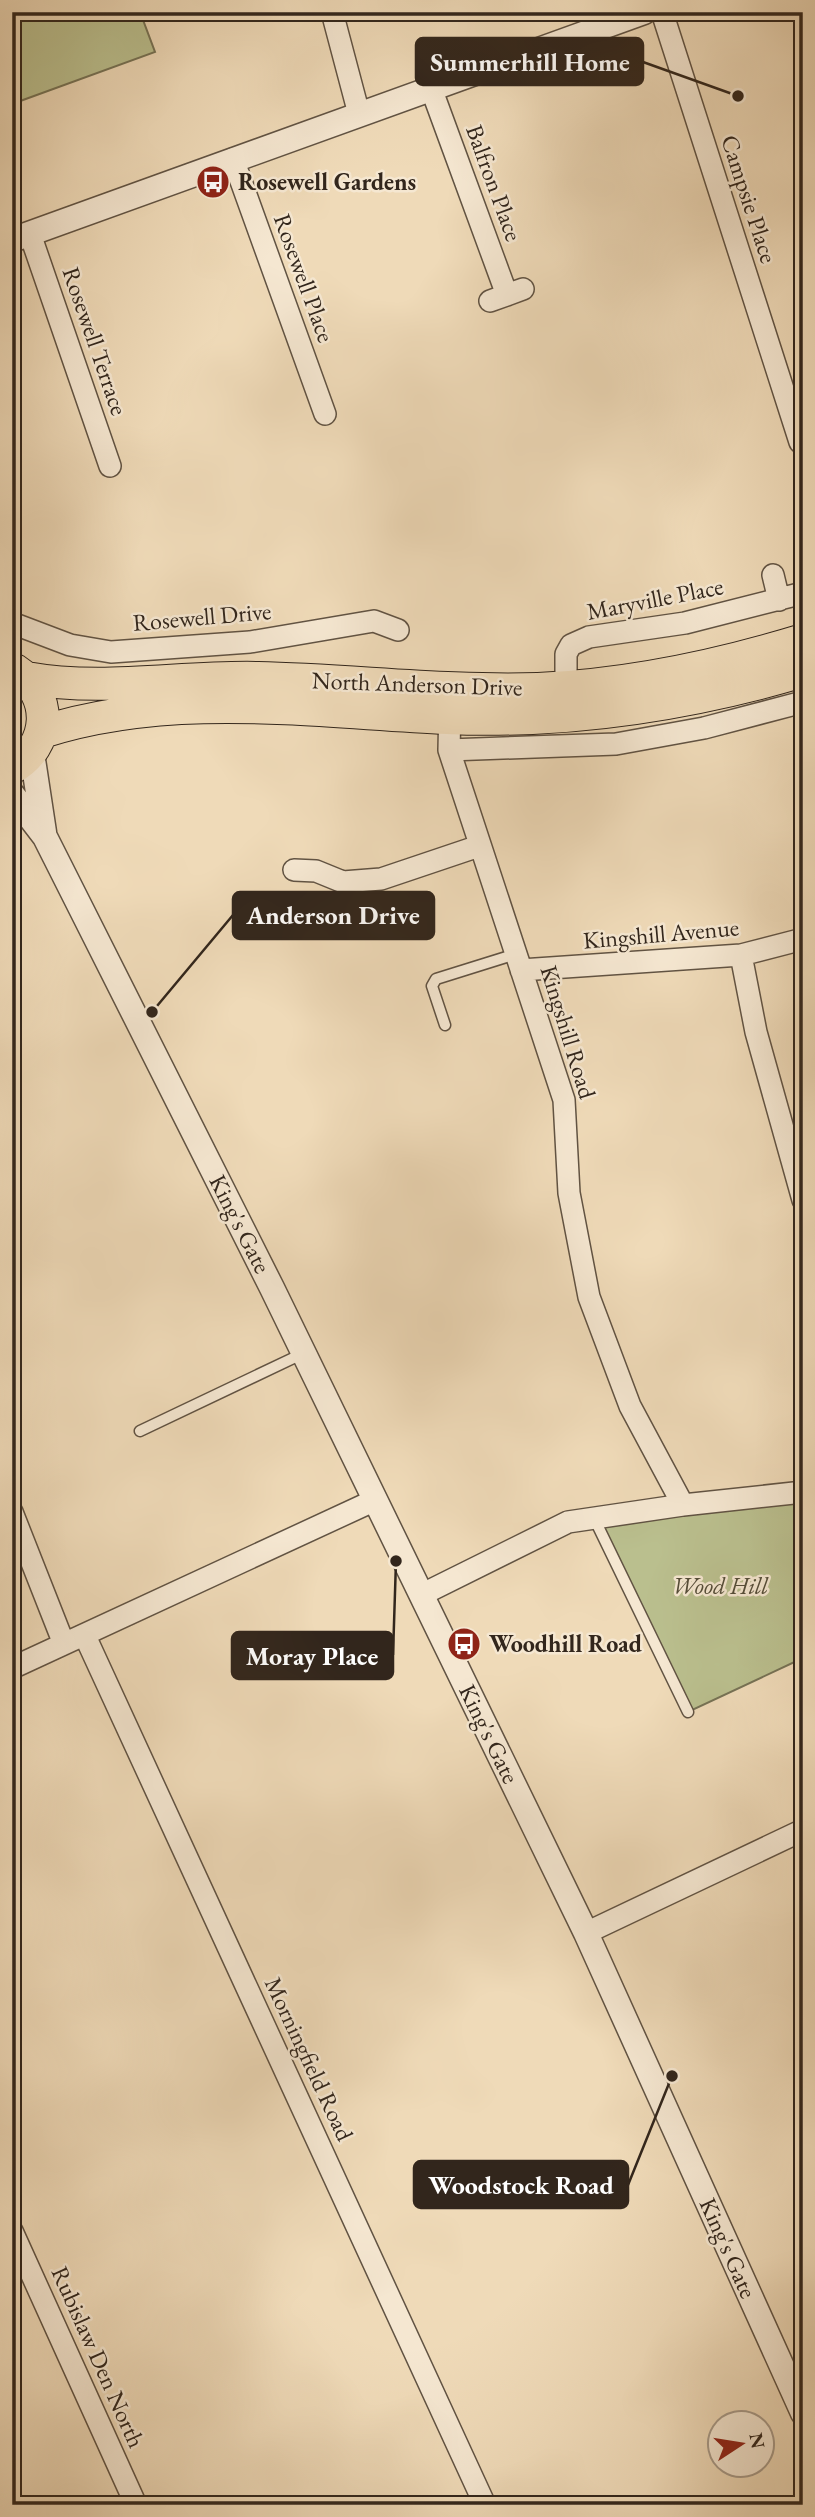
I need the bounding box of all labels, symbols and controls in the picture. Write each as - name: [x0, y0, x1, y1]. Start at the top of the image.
- callout: Summerhill Home: [416, 38, 643, 85]
- text: Summerhill Home: [430, 45, 630, 79]
- street label: Balfron Place: [459, 120, 530, 245]
- street label: Campsie Place: [714, 131, 785, 267]
- bus stop icon: Rosewell Gardens: [194, 163, 232, 201]
- place label: Rosewell Gardens: [238, 166, 416, 197]
- street label: Rosewell Place: [267, 209, 342, 346]
- street label: Rosewell Terrace: [56, 263, 135, 419]
- street label: Maryville Place: [584, 570, 726, 627]
- street label: Rosewell Drive: [131, 595, 272, 638]
- street label: North Anderson Drive: [311, 664, 523, 703]
- callout: Anderson Drive: [233, 892, 434, 939]
- text: Anderson Drive: [245, 898, 420, 932]
- street label: Kingshill Avenue: [582, 911, 740, 956]
- street label: Kingshill Road: [533, 961, 604, 1103]
- street label: King's Gate: [202, 1169, 278, 1278]
- park label: Wood Hill: [672, 1570, 769, 1601]
- bus stop icon: Woodhill Road: [445, 1625, 483, 1663]
- place label: Woodhill Road: [489, 1628, 643, 1659]
- callout: Moray Place: [232, 1632, 393, 1679]
- text: Moray Place: [246, 1639, 378, 1673]
- street label: King's Gate: [452, 1679, 527, 1789]
- street label: Morningfield Road: [258, 1972, 361, 2147]
- callout: Woodstock Road: [414, 2161, 628, 2208]
- text: Woodstock Road: [428, 2168, 614, 2202]
- street label: King's Gate: [693, 2193, 764, 2303]
- street label: Rubislaw Den North: [45, 2261, 152, 2452]
- north arrow: [706, 2408, 776, 2478]
- text: N: [743, 2430, 771, 2451]

